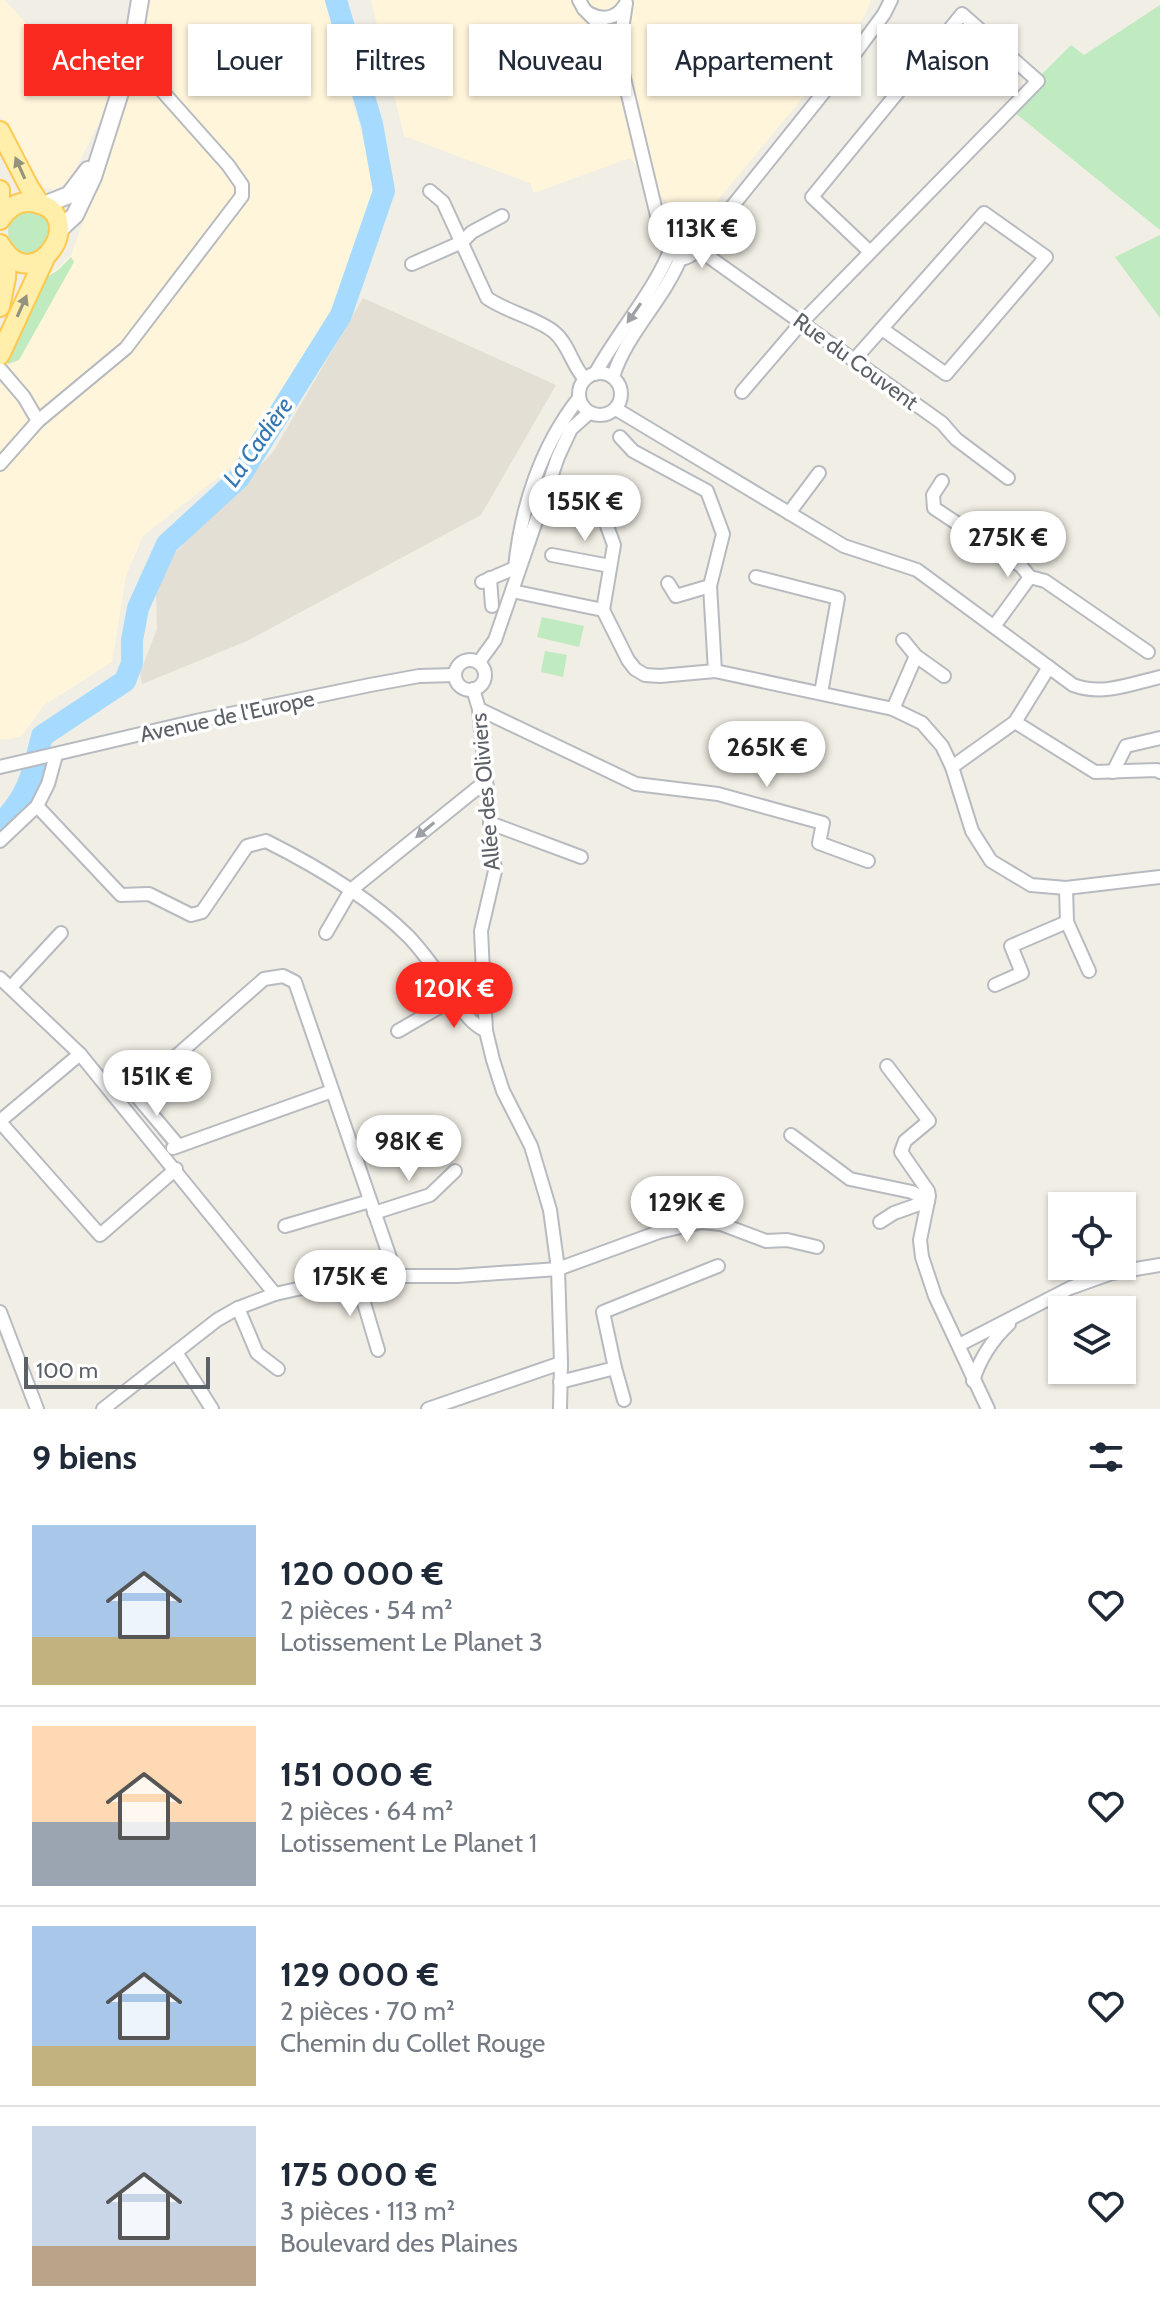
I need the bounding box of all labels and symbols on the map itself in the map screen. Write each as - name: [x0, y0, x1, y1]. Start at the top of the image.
- one-way arrow: [13, 156, 26, 179]
- pin: 113K €: [637, 202, 767, 270]
- one-way arrow: [15, 294, 29, 318]
- one-way arrow: [627, 303, 642, 324]
- street label: Rue du Couvent: [788, 307, 924, 416]
- water label: La Cadière: [216, 392, 299, 492]
- pin: 155K €: [520, 475, 650, 543]
- pin: 275K €: [943, 511, 1073, 579]
- street label: Avenue de l'Europe: [137, 685, 317, 748]
- street label: Allée des Oliviers: [465, 712, 506, 872]
- pin: 265K €: [702, 721, 832, 789]
- one-way arrow: [415, 822, 435, 838]
- pin: 120K €: [389, 962, 519, 1030]
- pin: 151K €: [92, 1050, 222, 1118]
- pin: 98K €: [353, 1115, 465, 1183]
- pin: 129K €: [622, 1176, 752, 1244]
- pin: 175K €: [285, 1250, 415, 1318]
- scale bar: [24, 1353, 210, 1389]

